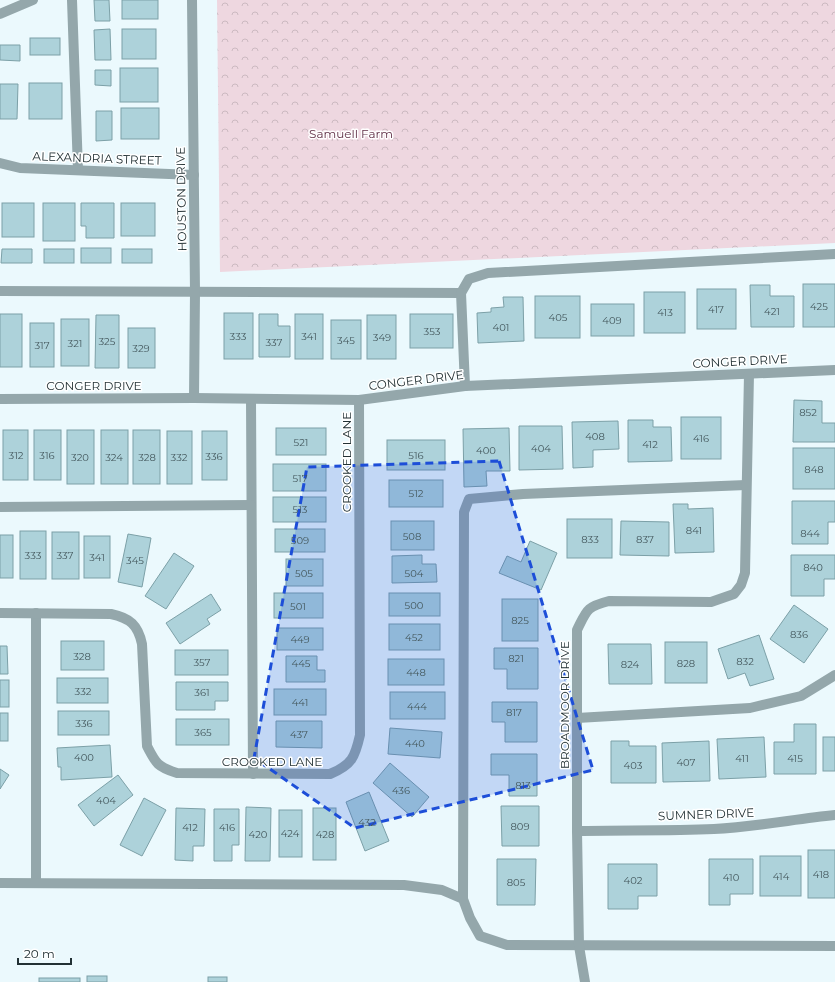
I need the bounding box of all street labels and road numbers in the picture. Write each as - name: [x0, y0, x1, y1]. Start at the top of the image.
- street label: HOUSTON DRIVE: [173, 147, 189, 251]
- street label: ALEXANDRIA STREET: [32, 148, 162, 168]
- street label: CONGER DRIVE: [692, 351, 788, 371]
- street label: CONGER DRIVE: [368, 367, 464, 393]
- street label: CONGER DRIVE: [46, 378, 142, 393]
- street label: CROOKED LANE: [339, 412, 354, 512]
- street label: BROADMOOR DRIVE: [557, 641, 572, 769]
- street label: CROOKED LANE: [222, 754, 322, 769]
- street label: SUMNER DRIVE: [658, 805, 754, 823]

